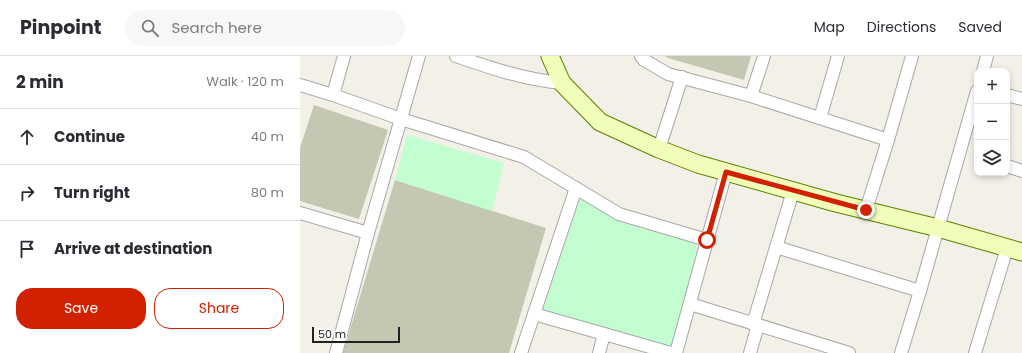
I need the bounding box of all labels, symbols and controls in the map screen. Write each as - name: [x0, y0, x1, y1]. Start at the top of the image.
- search box: [125, 10, 405, 46]
- text: Pinpoint: [20, 14, 101, 41]
- icon: search: [139, 17, 161, 39]
- text: Search here: [171, 17, 262, 38]
- text: Map: [814, 17, 845, 37]
- text: Directions: [867, 17, 936, 37]
- text: Saved: [958, 17, 1002, 37]
- map controls: [974, 68, 1010, 176]
- button: +: [974, 68, 1010, 104]
- text: 2 min: [16, 70, 64, 94]
- text: Walk · 120 m: [206, 72, 284, 91]
- button: −: [974, 104, 1010, 140]
- icon: ahead: [16, 126, 38, 148]
- text: Continue: [54, 126, 125, 147]
- text: 40 m: [251, 127, 284, 146]
- button: layers: [974, 140, 1010, 176]
- icon: right: [16, 182, 38, 204]
- text: Turn right: [54, 182, 130, 203]
- text: 80 m: [251, 183, 284, 202]
- route end: [857, 201, 875, 219]
- route start: [698, 231, 716, 249]
- icon: arrive: [16, 238, 38, 260]
- text: Arrive at destination: [54, 238, 212, 259]
- button: Save: [16, 288, 146, 329]
- button: Share: [154, 288, 284, 329]
- scale bar: [312, 325, 400, 344]
- text: 50 m: [318, 326, 346, 342]

